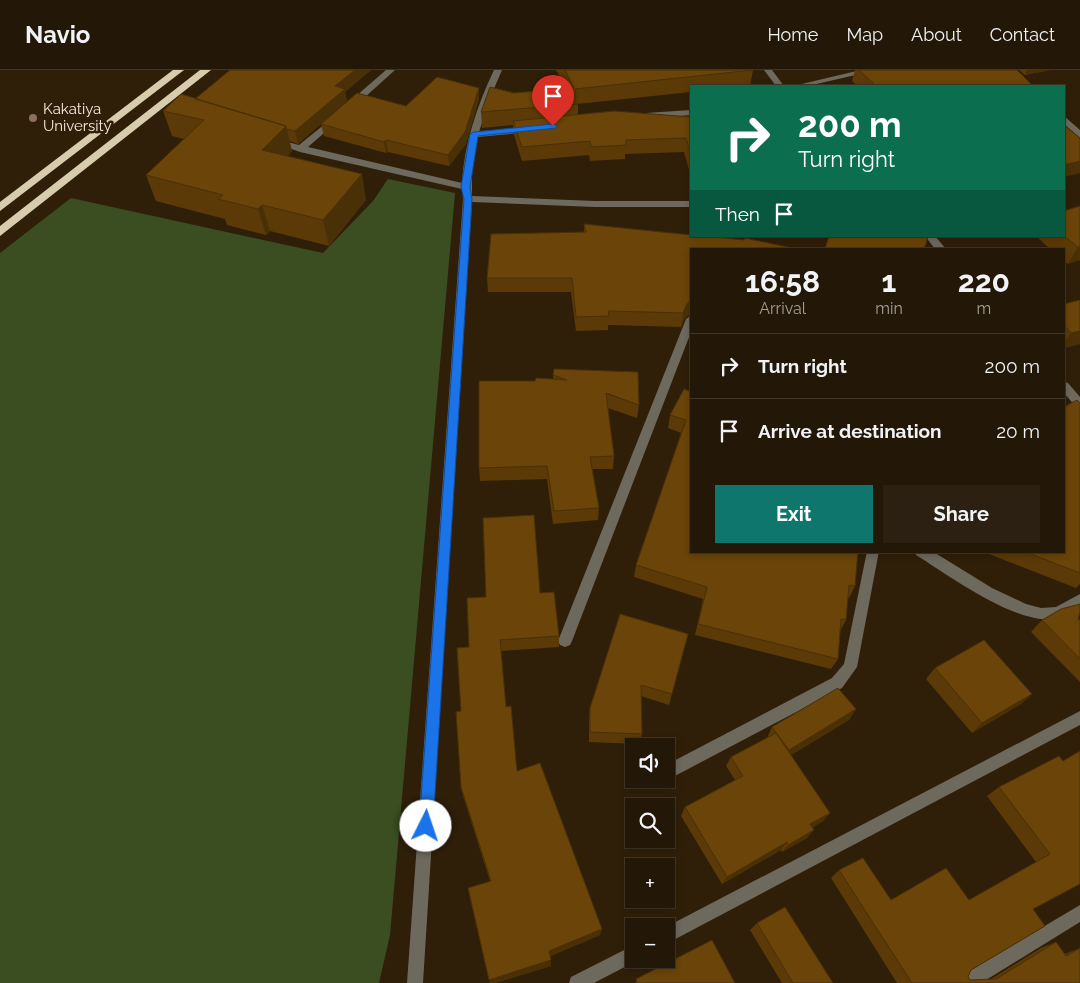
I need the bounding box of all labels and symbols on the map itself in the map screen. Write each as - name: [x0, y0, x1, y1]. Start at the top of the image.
- pin: [532, 75, 574, 126]
- place label: Kakatiya University: [43, 100, 112, 135]
- marker: Kakatiya University: [27, 112, 39, 124]
- position arrow: [399, 799, 451, 851]

